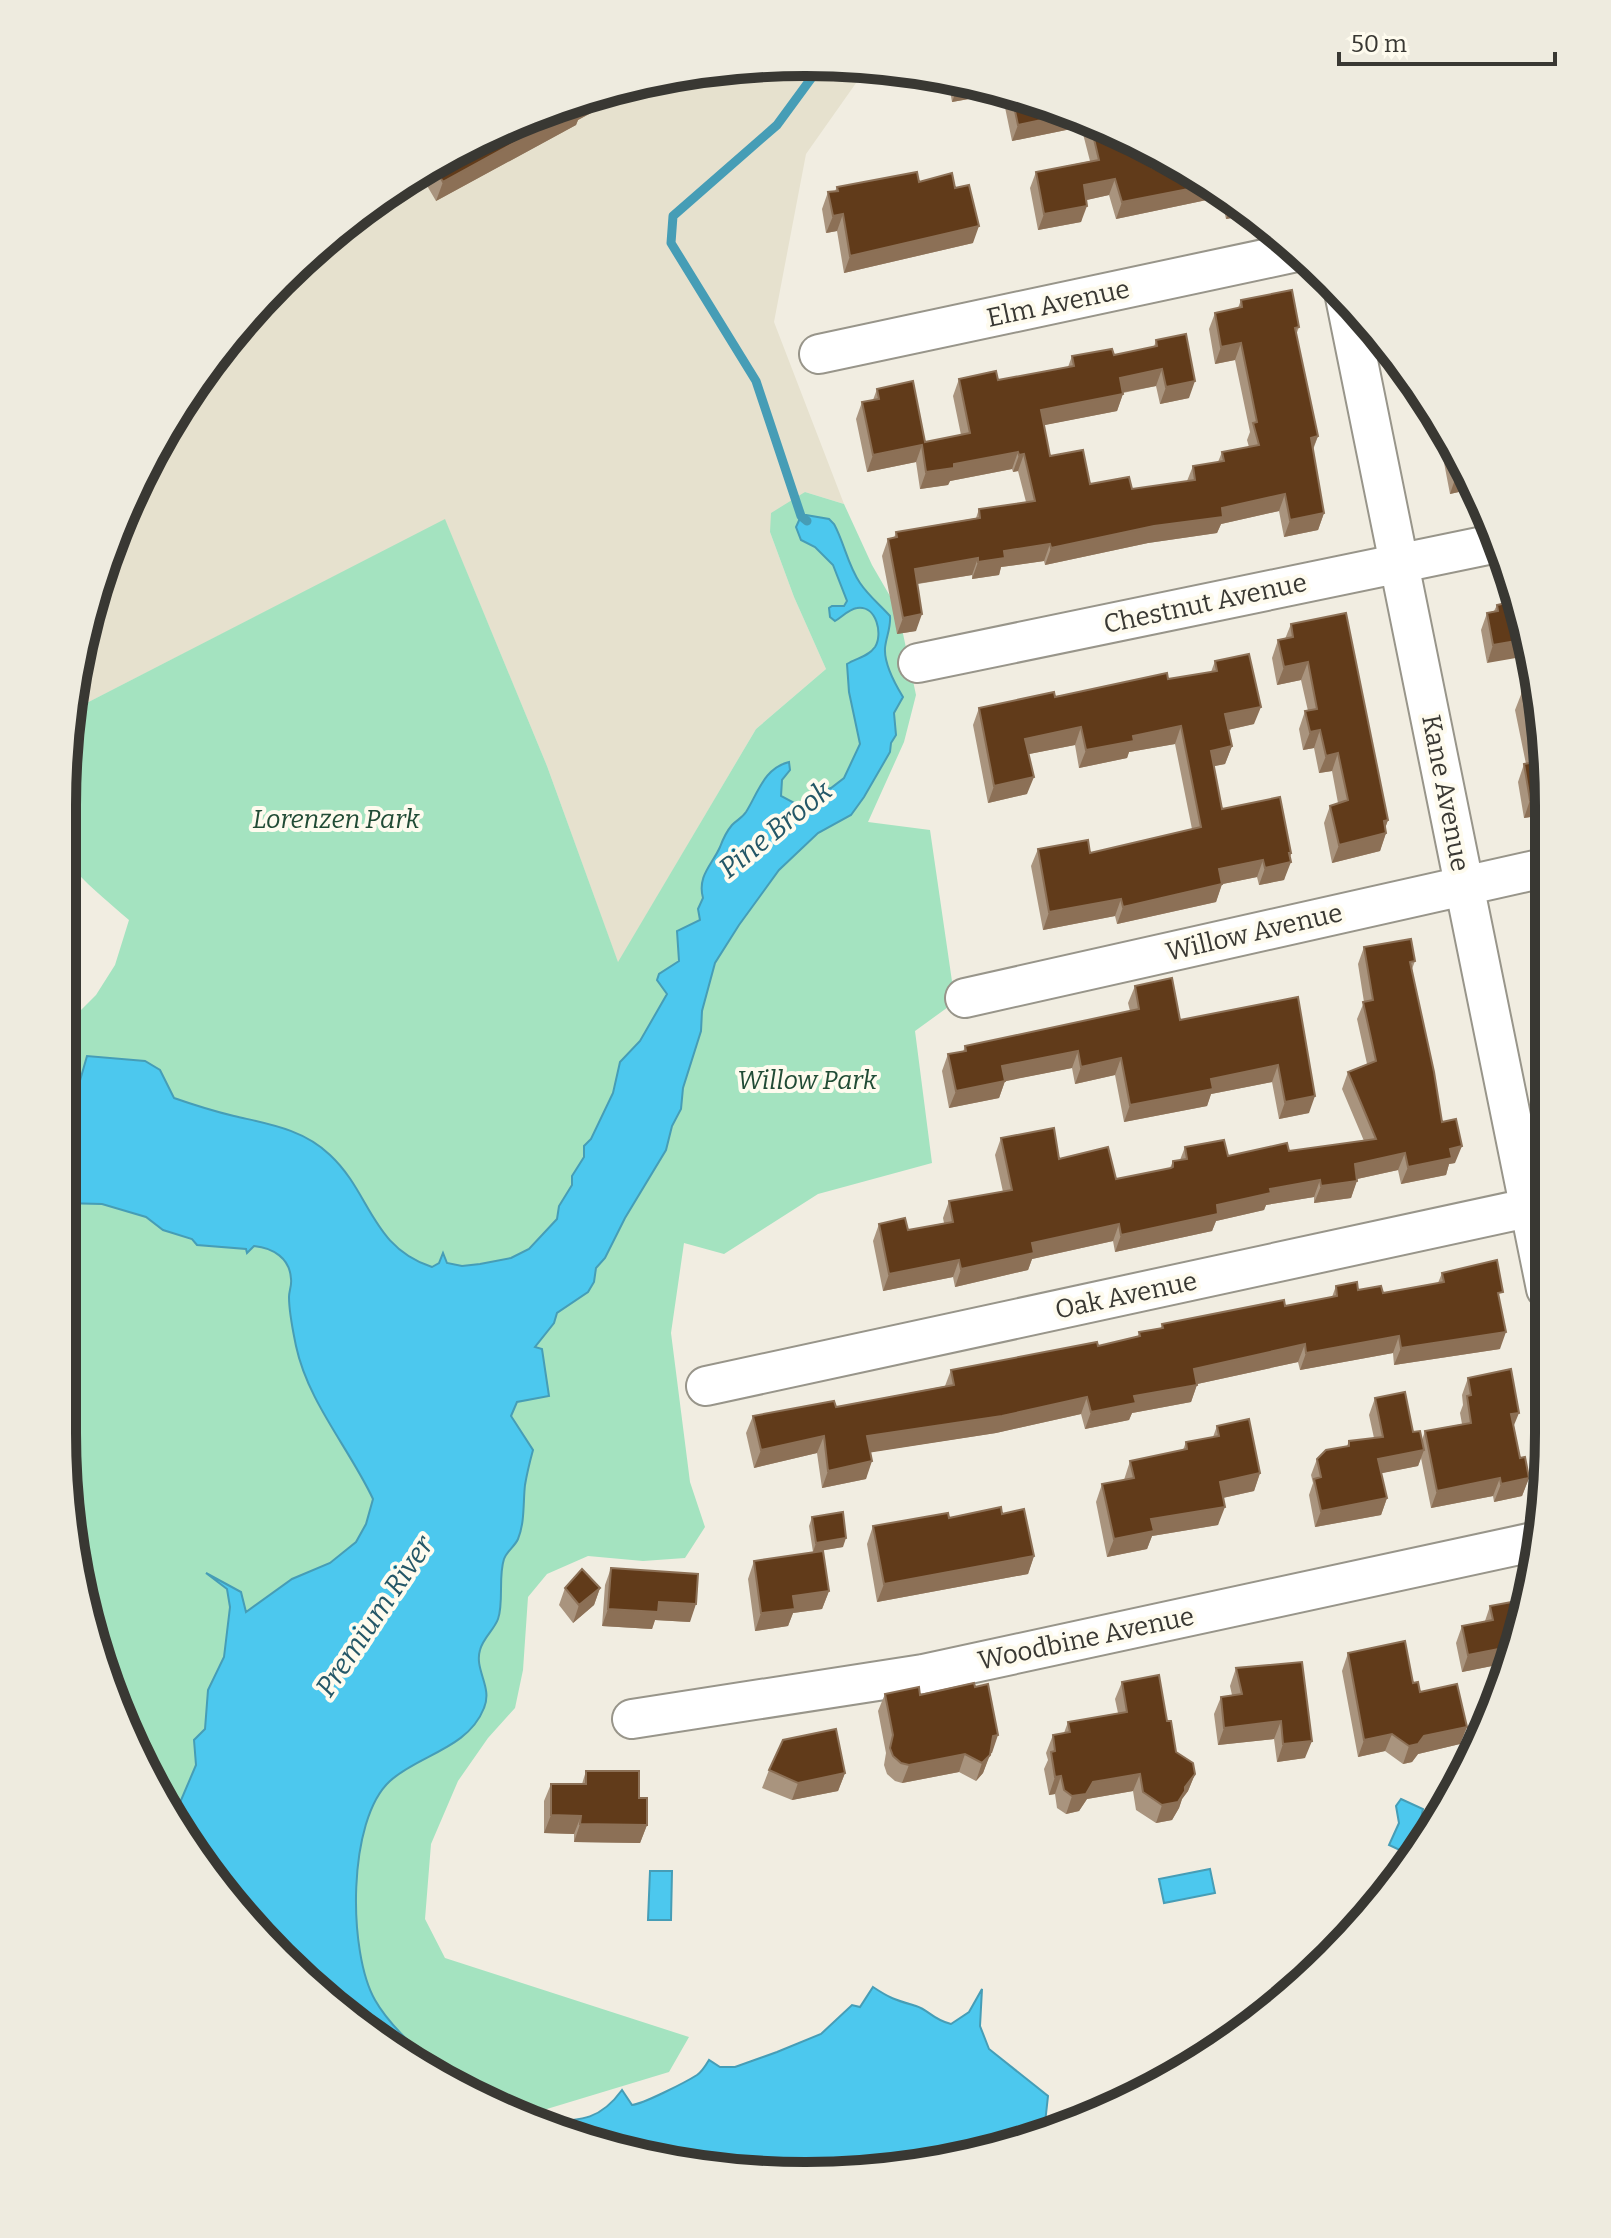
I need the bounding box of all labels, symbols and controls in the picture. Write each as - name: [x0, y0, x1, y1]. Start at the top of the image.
- scale bar: [1339, 16, 1555, 66]
- text: 50 m: [1351, 30, 1407, 58]
- street label: Elm Avenue: [984, 273, 1132, 334]
- street label: Chestnut Avenue: [1101, 567, 1309, 640]
- street label: Kane Avenue: [1415, 712, 1476, 874]
- water label: Pine Brook: [712, 774, 839, 885]
- park label: Lorenzen Park: [252, 804, 421, 835]
- street label: Willow Avenue: [1163, 897, 1345, 968]
- park label: Willow Park: [737, 1065, 878, 1096]
- street label: Oak Avenue: [1052, 1265, 1200, 1326]
- water label: Premium River: [309, 1529, 441, 1703]
- street label: Woodbine Avenue: [975, 1600, 1197, 1677]

